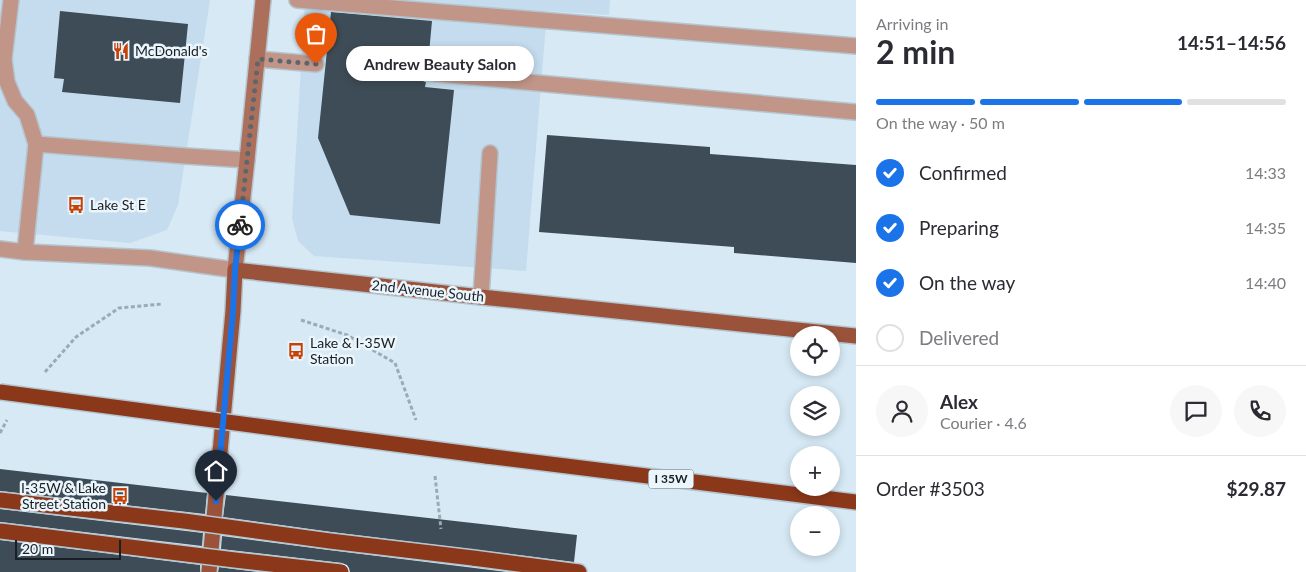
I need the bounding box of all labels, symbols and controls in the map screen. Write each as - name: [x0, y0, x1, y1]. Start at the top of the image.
- pin: [295, 13, 337, 64]
- text: Arriving in: [876, 14, 949, 33]
- icon: bag: [302, 20, 330, 48]
- text: 14:51–14:56: [1177, 31, 1286, 54]
- text: 2 min: [876, 32, 955, 71]
- restaurant icon: McDonald's: [111, 41, 131, 61]
- place label: McDonald's: [135, 42, 208, 59]
- callout: Andrew Beauty Salon: [346, 46, 534, 82]
- text: Andrew Beauty Salon: [364, 54, 516, 73]
- text: On the way · 50 m: [876, 113, 1005, 132]
- icon: check: [876, 159, 904, 187]
- text: Confirmed: [919, 161, 1007, 184]
- text: 14:33: [1245, 163, 1286, 182]
- bus stop icon: Lake St E: [66, 195, 86, 215]
- place label: Lake St E: [90, 196, 146, 213]
- courier: [215, 200, 265, 250]
- icon: bike: [226, 211, 254, 239]
- icon: check: [876, 214, 904, 242]
- text: Preparing: [919, 216, 999, 239]
- text: 14:35: [1245, 218, 1286, 237]
- icon: check: [876, 269, 904, 297]
- text: On the way: [919, 271, 1015, 294]
- text: 14:40: [1245, 273, 1286, 292]
- street label: 2nd Avenue South: [371, 276, 485, 305]
- map controls: [790, 326, 840, 556]
- button: locate: [790, 326, 840, 376]
- text: Delivered: [919, 326, 999, 349]
- place label: Lake & I-35W Station: [310, 334, 396, 367]
- bus stop icon: Lake & I-35W Station: [286, 341, 306, 361]
- button: person: [876, 385, 928, 437]
- button: chat: [1170, 385, 1222, 437]
- button: phone: [1234, 385, 1286, 437]
- button: layers: [790, 386, 840, 436]
- text: Alex: [940, 390, 978, 413]
- text: Courier · 4.6: [940, 413, 1027, 432]
- button: +: [790, 446, 840, 496]
- pin: [195, 450, 237, 501]
- icon: home: [202, 457, 230, 485]
- road number: I 35W: [648, 469, 694, 488]
- text: Order #3503: [876, 477, 985, 500]
- text: $29.87: [1226, 477, 1286, 500]
- place label: I-35W & Lake Street Station: [21, 479, 106, 512]
- bus stop icon: I-35W & Lake Street Station: [110, 486, 130, 506]
- button: −: [790, 506, 840, 556]
- scale bar: [15, 537, 121, 560]
- text: 20 m: [22, 540, 53, 557]

